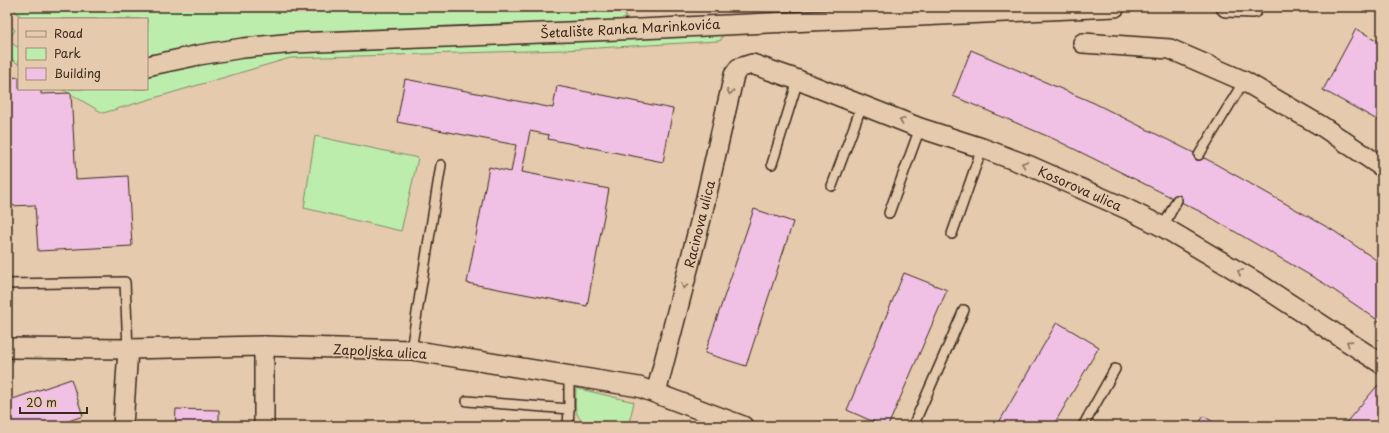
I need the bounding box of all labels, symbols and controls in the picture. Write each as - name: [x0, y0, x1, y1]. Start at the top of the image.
- street label: Šetalište Ranka Marinkovića: [539, 14, 721, 42]
- legend: [18, 18, 148, 90]
- text: Road: [54, 24, 83, 42]
- text: Park: [54, 44, 81, 62]
- text: Building: [54, 64, 101, 82]
- one-way arrow: [727, 88, 735, 95]
- one-way arrow: [898, 117, 905, 125]
- one-way arrow: [1021, 160, 1028, 168]
- street label: Kosorova ulica: [1035, 161, 1126, 215]
- street label: Racinova ulica: [679, 177, 719, 270]
- one-way arrow: [1237, 270, 1244, 277]
- one-way arrow: [680, 283, 688, 289]
- street label: Zapoljska ulica: [333, 339, 428, 363]
- one-way arrow: [1347, 340, 1354, 347]
- scale bar: [20, 389, 87, 415]
- text: 20 m: [26, 393, 57, 411]

